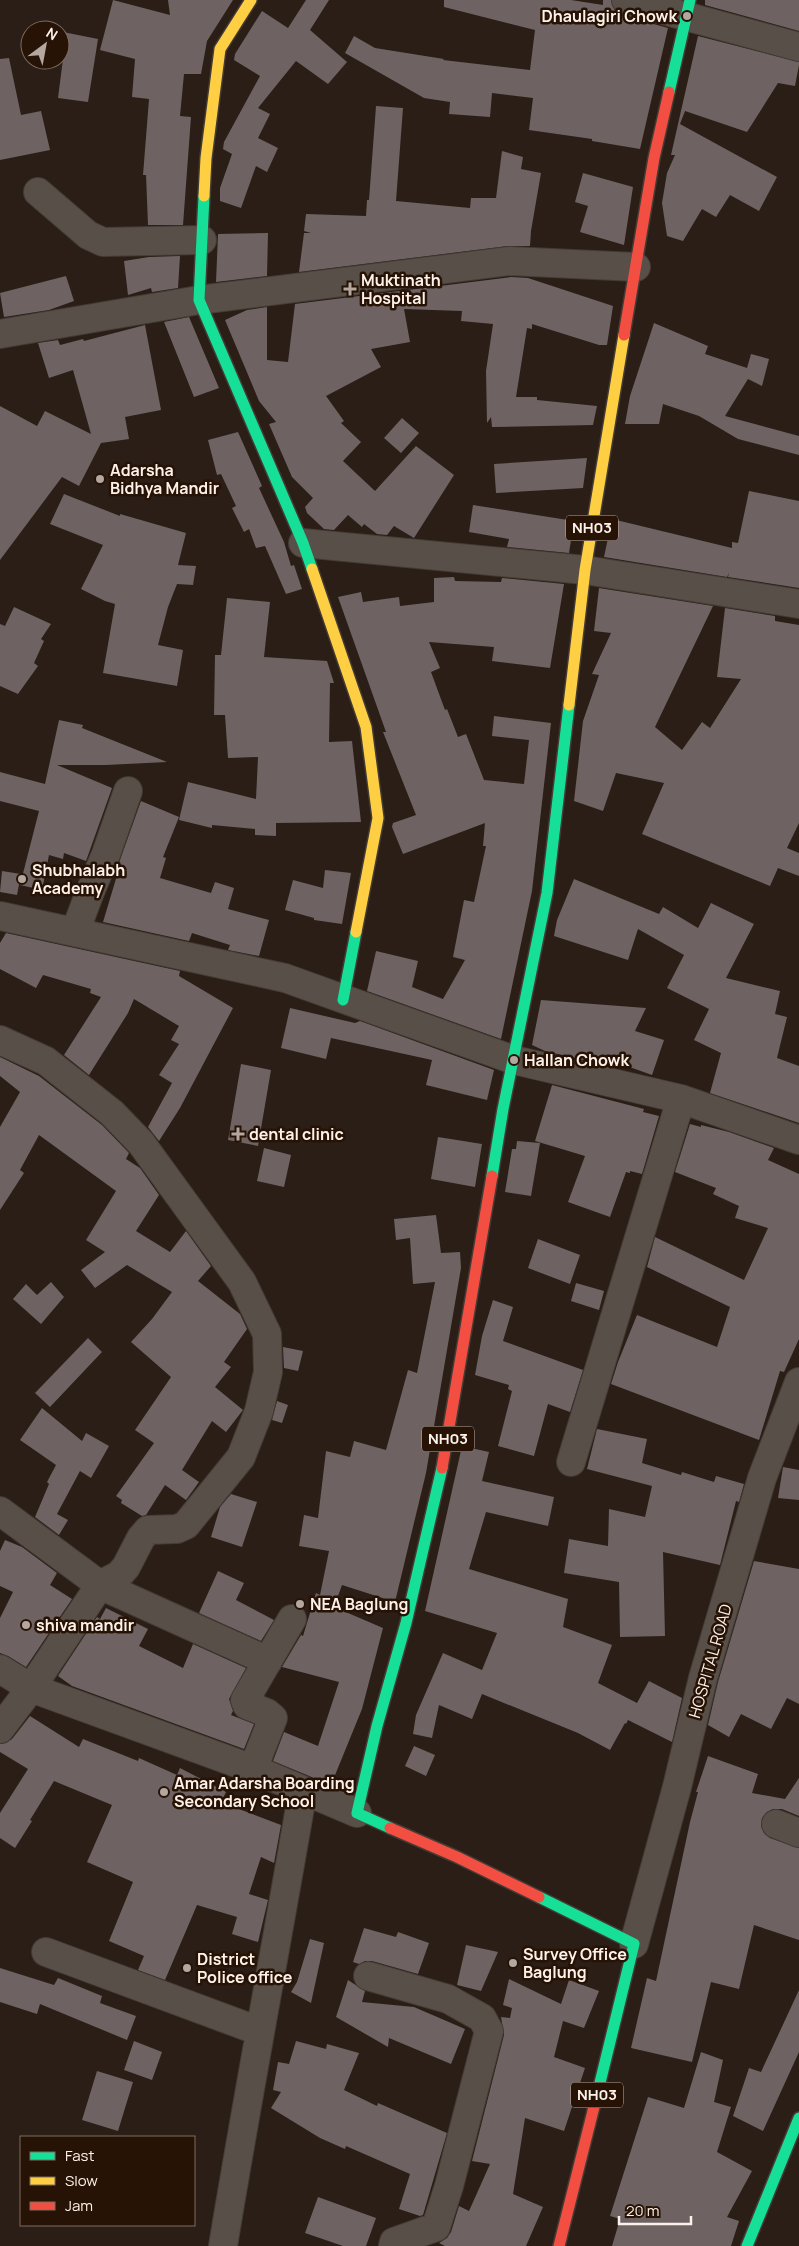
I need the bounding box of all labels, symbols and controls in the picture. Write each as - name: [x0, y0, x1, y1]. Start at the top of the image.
- place label: Dhaulagiri Chowk: [542, 5, 677, 27]
- marker: Dhaulagiri Chowk: [681, 10, 693, 22]
- north arrow: [20, 20, 70, 70]
- text: N: [43, 23, 61, 44]
- place label: Muktinath Hospital: [361, 269, 441, 309]
- marker: Muktinath Hospital: [343, 282, 357, 296]
- place label: Adarsha Bidhya Mandir: [110, 459, 219, 499]
- marker: Adarsha Bidhya Mandir: [94, 473, 106, 485]
- road number: NH03: [566, 516, 618, 540]
- place label: Shubhalabh Academy: [32, 859, 125, 899]
- marker: Shubhalabh Academy: [16, 873, 28, 885]
- place label: Hallan Chowk: [524, 1049, 629, 1071]
- marker: Hallan Chowk: [508, 1054, 520, 1066]
- place label: dental clinic: [249, 1123, 344, 1145]
- marker: dental clinic: [231, 1127, 245, 1141]
- road number: NH03: [422, 1426, 474, 1452]
- place label: NEA Baglung: [310, 1593, 408, 1615]
- marker: NEA Baglung: [294, 1598, 306, 1610]
- street label: HOSPITAL ROAD: [683, 1601, 737, 1721]
- place label: shiva mandir: [36, 1614, 134, 1636]
- marker: shiva mandir: [20, 1619, 32, 1631]
- place label: Amar Adarsha Boarding Secondary School: [174, 1772, 355, 1812]
- marker: Amar Adarsha Boarding Secondary School: [158, 1786, 170, 1798]
- place label: Survey Office Baglung: [523, 1943, 627, 1983]
- place label: District Police office: [197, 1948, 293, 1988]
- marker: Survey Office Baglung: [507, 1957, 519, 1969]
- marker: District Police office: [181, 1962, 193, 1974]
- road number: NH03: [571, 2082, 623, 2108]
- legend: [20, 2136, 195, 2226]
- text: Fast: [65, 2145, 94, 2166]
- text: Slow: [65, 2170, 98, 2191]
- scale bar: [619, 2194, 692, 2226]
- text: Jam: [65, 2195, 93, 2216]
- text: 20 m: [626, 2200, 659, 2221]

